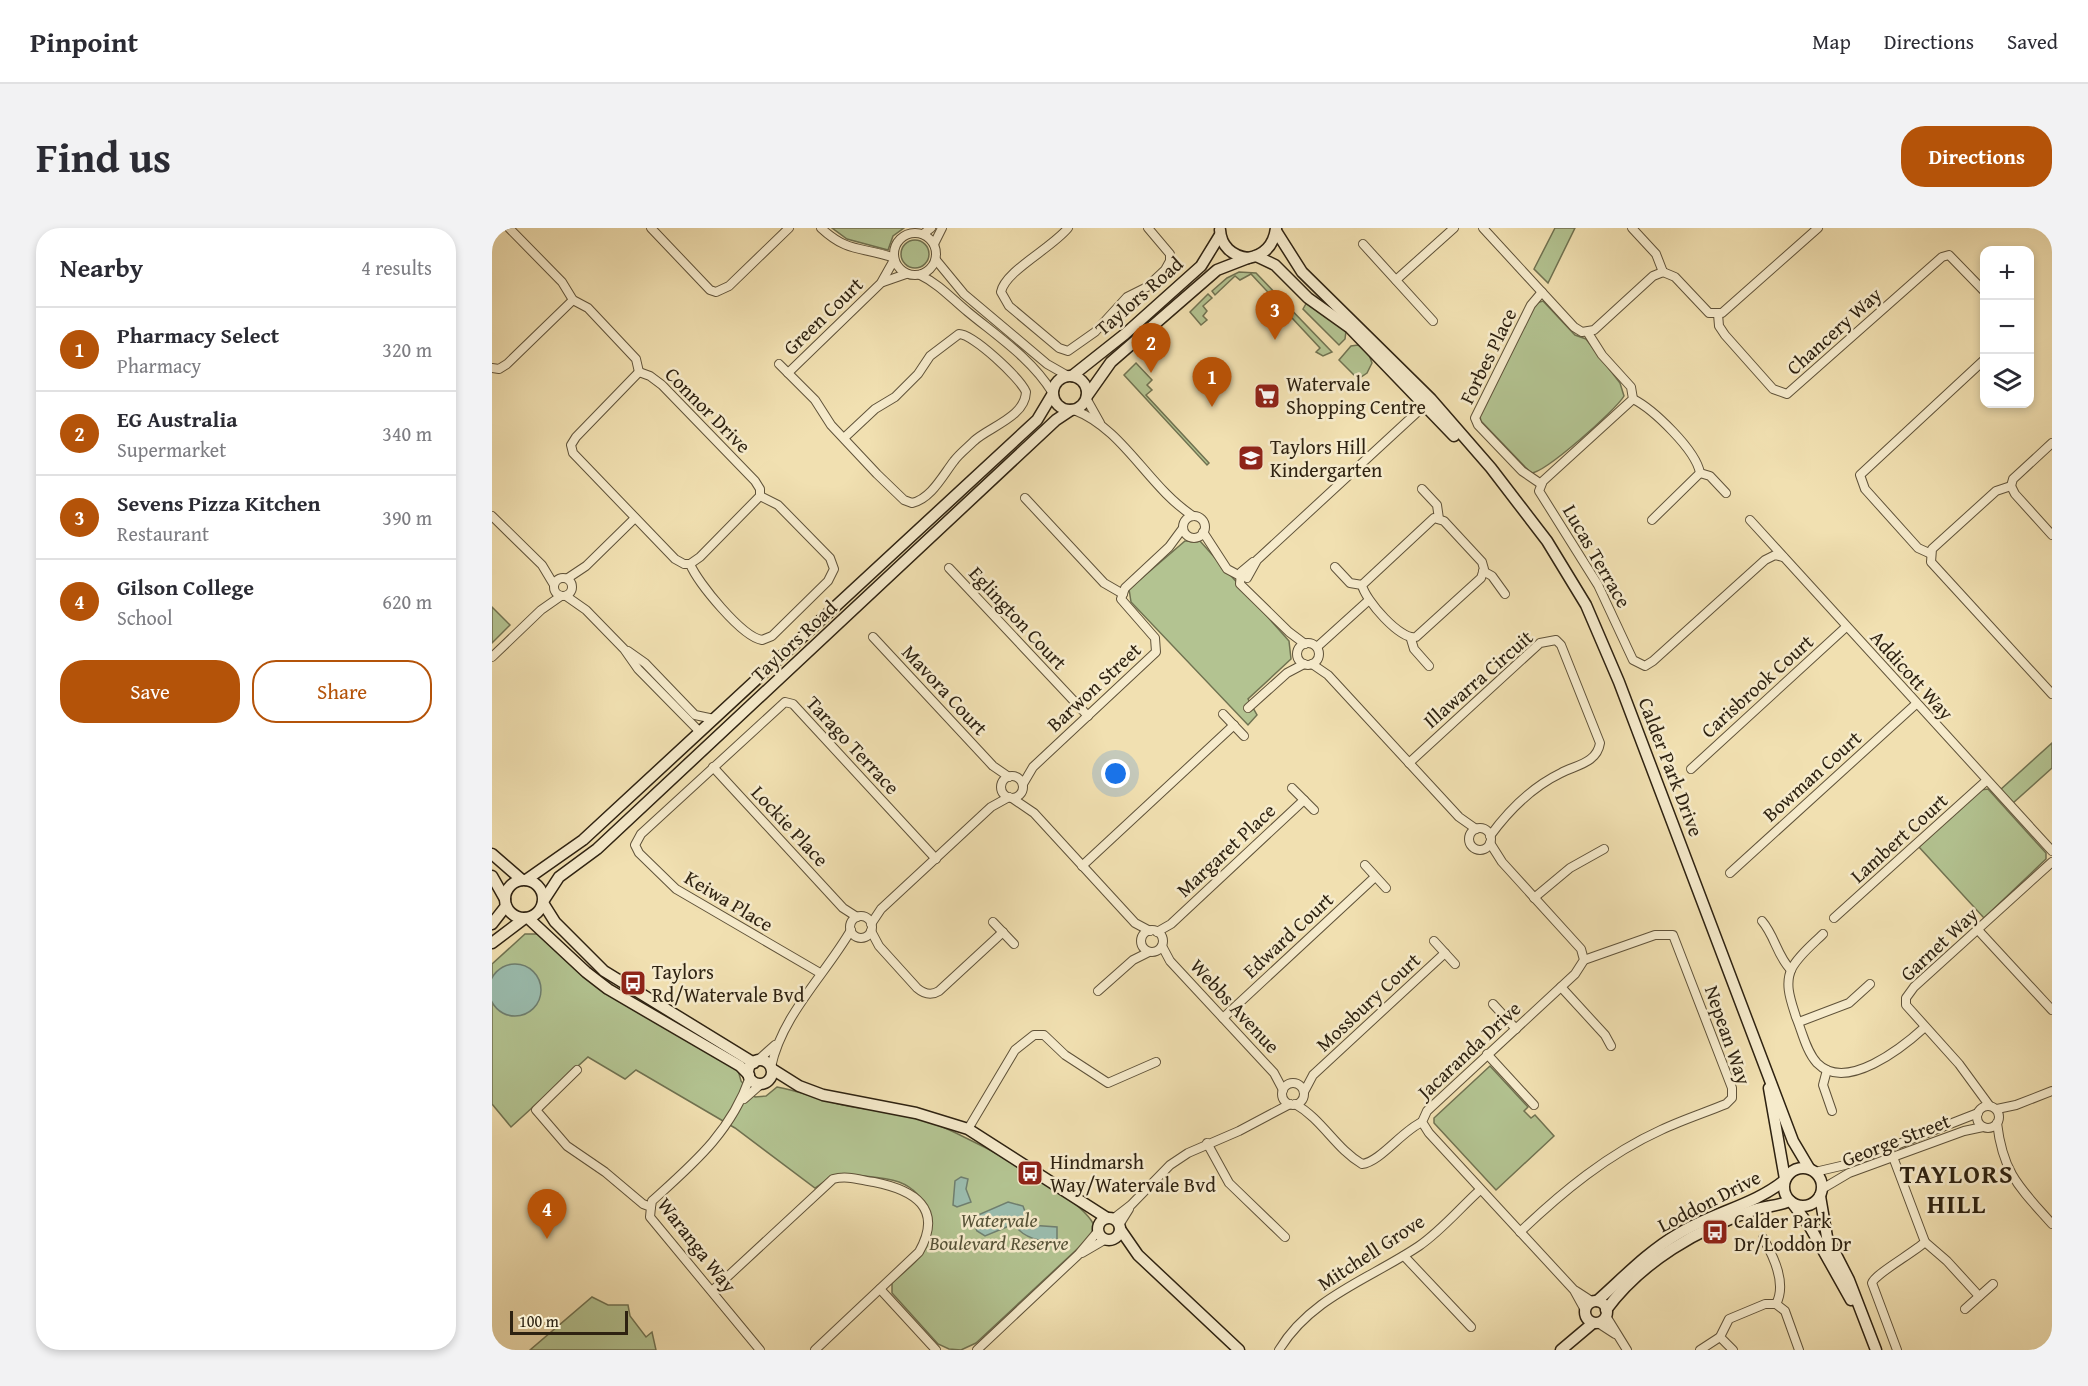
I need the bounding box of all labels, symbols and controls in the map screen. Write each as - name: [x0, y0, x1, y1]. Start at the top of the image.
- text: Pinpoint: [30, 21, 138, 62]
- text: Map: [1812, 26, 1851, 57]
- text: Directions: [1884, 26, 1974, 57]
- text: Saved: [2007, 26, 2058, 57]
- text: Find us: [36, 126, 171, 187]
- button: Directions: [1901, 126, 2052, 187]
- map controls: [1980, 246, 2034, 408]
- button: +: [1980, 246, 2034, 300]
- text: Nearby: [60, 248, 143, 287]
- street label: Taylors Road: [1088, 249, 1189, 342]
- text: 4 results: [361, 253, 432, 282]
- street label: Green Court: [776, 270, 869, 361]
- street label: Chancery Way: [1780, 280, 1888, 381]
- pin: 3: [1256, 291, 1294, 340]
- button: −: [1980, 300, 2034, 354]
- street label: Forbes Place: [1452, 303, 1523, 409]
- text: Pharmacy Select: [117, 319, 279, 351]
- pin: 2: [1132, 324, 1170, 373]
- text: 1: [74, 335, 85, 364]
- text: 320 m: [382, 335, 432, 364]
- text: Pharmacy: [117, 351, 201, 380]
- button: layers: [1980, 354, 2034, 408]
- pin: 1: [1192, 358, 1232, 407]
- street label: Connor Drive: [659, 360, 758, 459]
- place label: Watervale Shopping Centre: [1286, 369, 1426, 421]
- supermarket icon: Watervale Shopping Centre: [1252, 381, 1282, 411]
- text: EG Australia: [117, 403, 238, 435]
- text: 2: [74, 419, 85, 448]
- text: 340 m: [382, 419, 432, 448]
- place label: Taylors Hill Kindergarten: [1270, 432, 1382, 484]
- text: Supermarket: [117, 435, 226, 464]
- school or university icon: Taylors Hill Kindergarten: [1236, 443, 1266, 473]
- text: Sevens Pizza Kitchen: [117, 487, 321, 519]
- street label: Lucas Terrace: [1556, 499, 1639, 613]
- text: 3: [74, 503, 85, 532]
- text: 390 m: [382, 503, 432, 532]
- text: Restaurant: [117, 519, 209, 548]
- street label: Eglington Court: [963, 559, 1074, 676]
- text: Gilson College: [117, 571, 254, 603]
- text: 4: [74, 587, 85, 616]
- text: 620 m: [382, 587, 432, 616]
- street label: Taylors Road: [744, 593, 843, 688]
- text: School: [117, 603, 173, 632]
- street label: Illawarra Circuit: [1417, 623, 1539, 734]
- street label: Addicott Way: [1864, 623, 1961, 726]
- street label: Carisbrook Court: [1694, 627, 1819, 744]
- street label: Barwon Street: [1040, 635, 1147, 738]
- street label: Mavora Court: [896, 638, 995, 741]
- button: Save: [60, 660, 240, 723]
- button: Share: [252, 660, 432, 723]
- street label: Tarago Terrace: [800, 689, 907, 801]
- street label: Calder Park Drive: [1632, 693, 1711, 840]
- street label: Bowman Court: [1756, 723, 1867, 828]
- your location: [1101, 759, 1130, 788]
- street label: Lockie Place: [745, 778, 836, 873]
- street label: Lambert Court: [1844, 786, 1954, 889]
- street label: Margaret Place: [1170, 796, 1282, 903]
- street label: Keiwa Place: [680, 863, 779, 938]
- street label: Edward Court: [1236, 885, 1339, 984]
- street label: Garnet Way: [1893, 900, 1984, 987]
- street label: Mossbury Court: [1309, 946, 1426, 1058]
- street label: Webbs Avenue: [1184, 952, 1287, 1059]
- place label: Taylors Rd/Watervale Bvd: [652, 957, 805, 1009]
- bus stop icon: Taylors Rd/Watervale Bvd: [618, 968, 648, 998]
- street label: Nepean Way: [1698, 981, 1759, 1088]
- street label: Jacaranda Drive: [1408, 994, 1527, 1107]
- street label: George Street: [1837, 1106, 1954, 1173]
- place label: Hindmarsh Way/Watervale Bvd: [1050, 1147, 1216, 1199]
- district label: TAYLORS HILL: [1900, 1154, 2014, 1223]
- bus stop icon: Hindmarsh Way/Watervale Bvd: [1015, 1158, 1045, 1188]
- street label: Loddon Drive: [1652, 1162, 1765, 1239]
- pin: 4: [528, 1190, 566, 1239]
- street label: Waranga Way: [651, 1191, 744, 1299]
- park label: Watervale Boulevard Reserve: [928, 1205, 1069, 1257]
- street label: Mitchell Grove: [1312, 1206, 1430, 1297]
- place label: Calder Park Dr/Loddon Dr: [1734, 1206, 1851, 1258]
- bus stop icon: Calder Park Dr/Loddon Dr: [1700, 1217, 1730, 1247]
- scale bar: [510, 1308, 628, 1336]
- text: 100 m: [519, 1309, 559, 1333]

